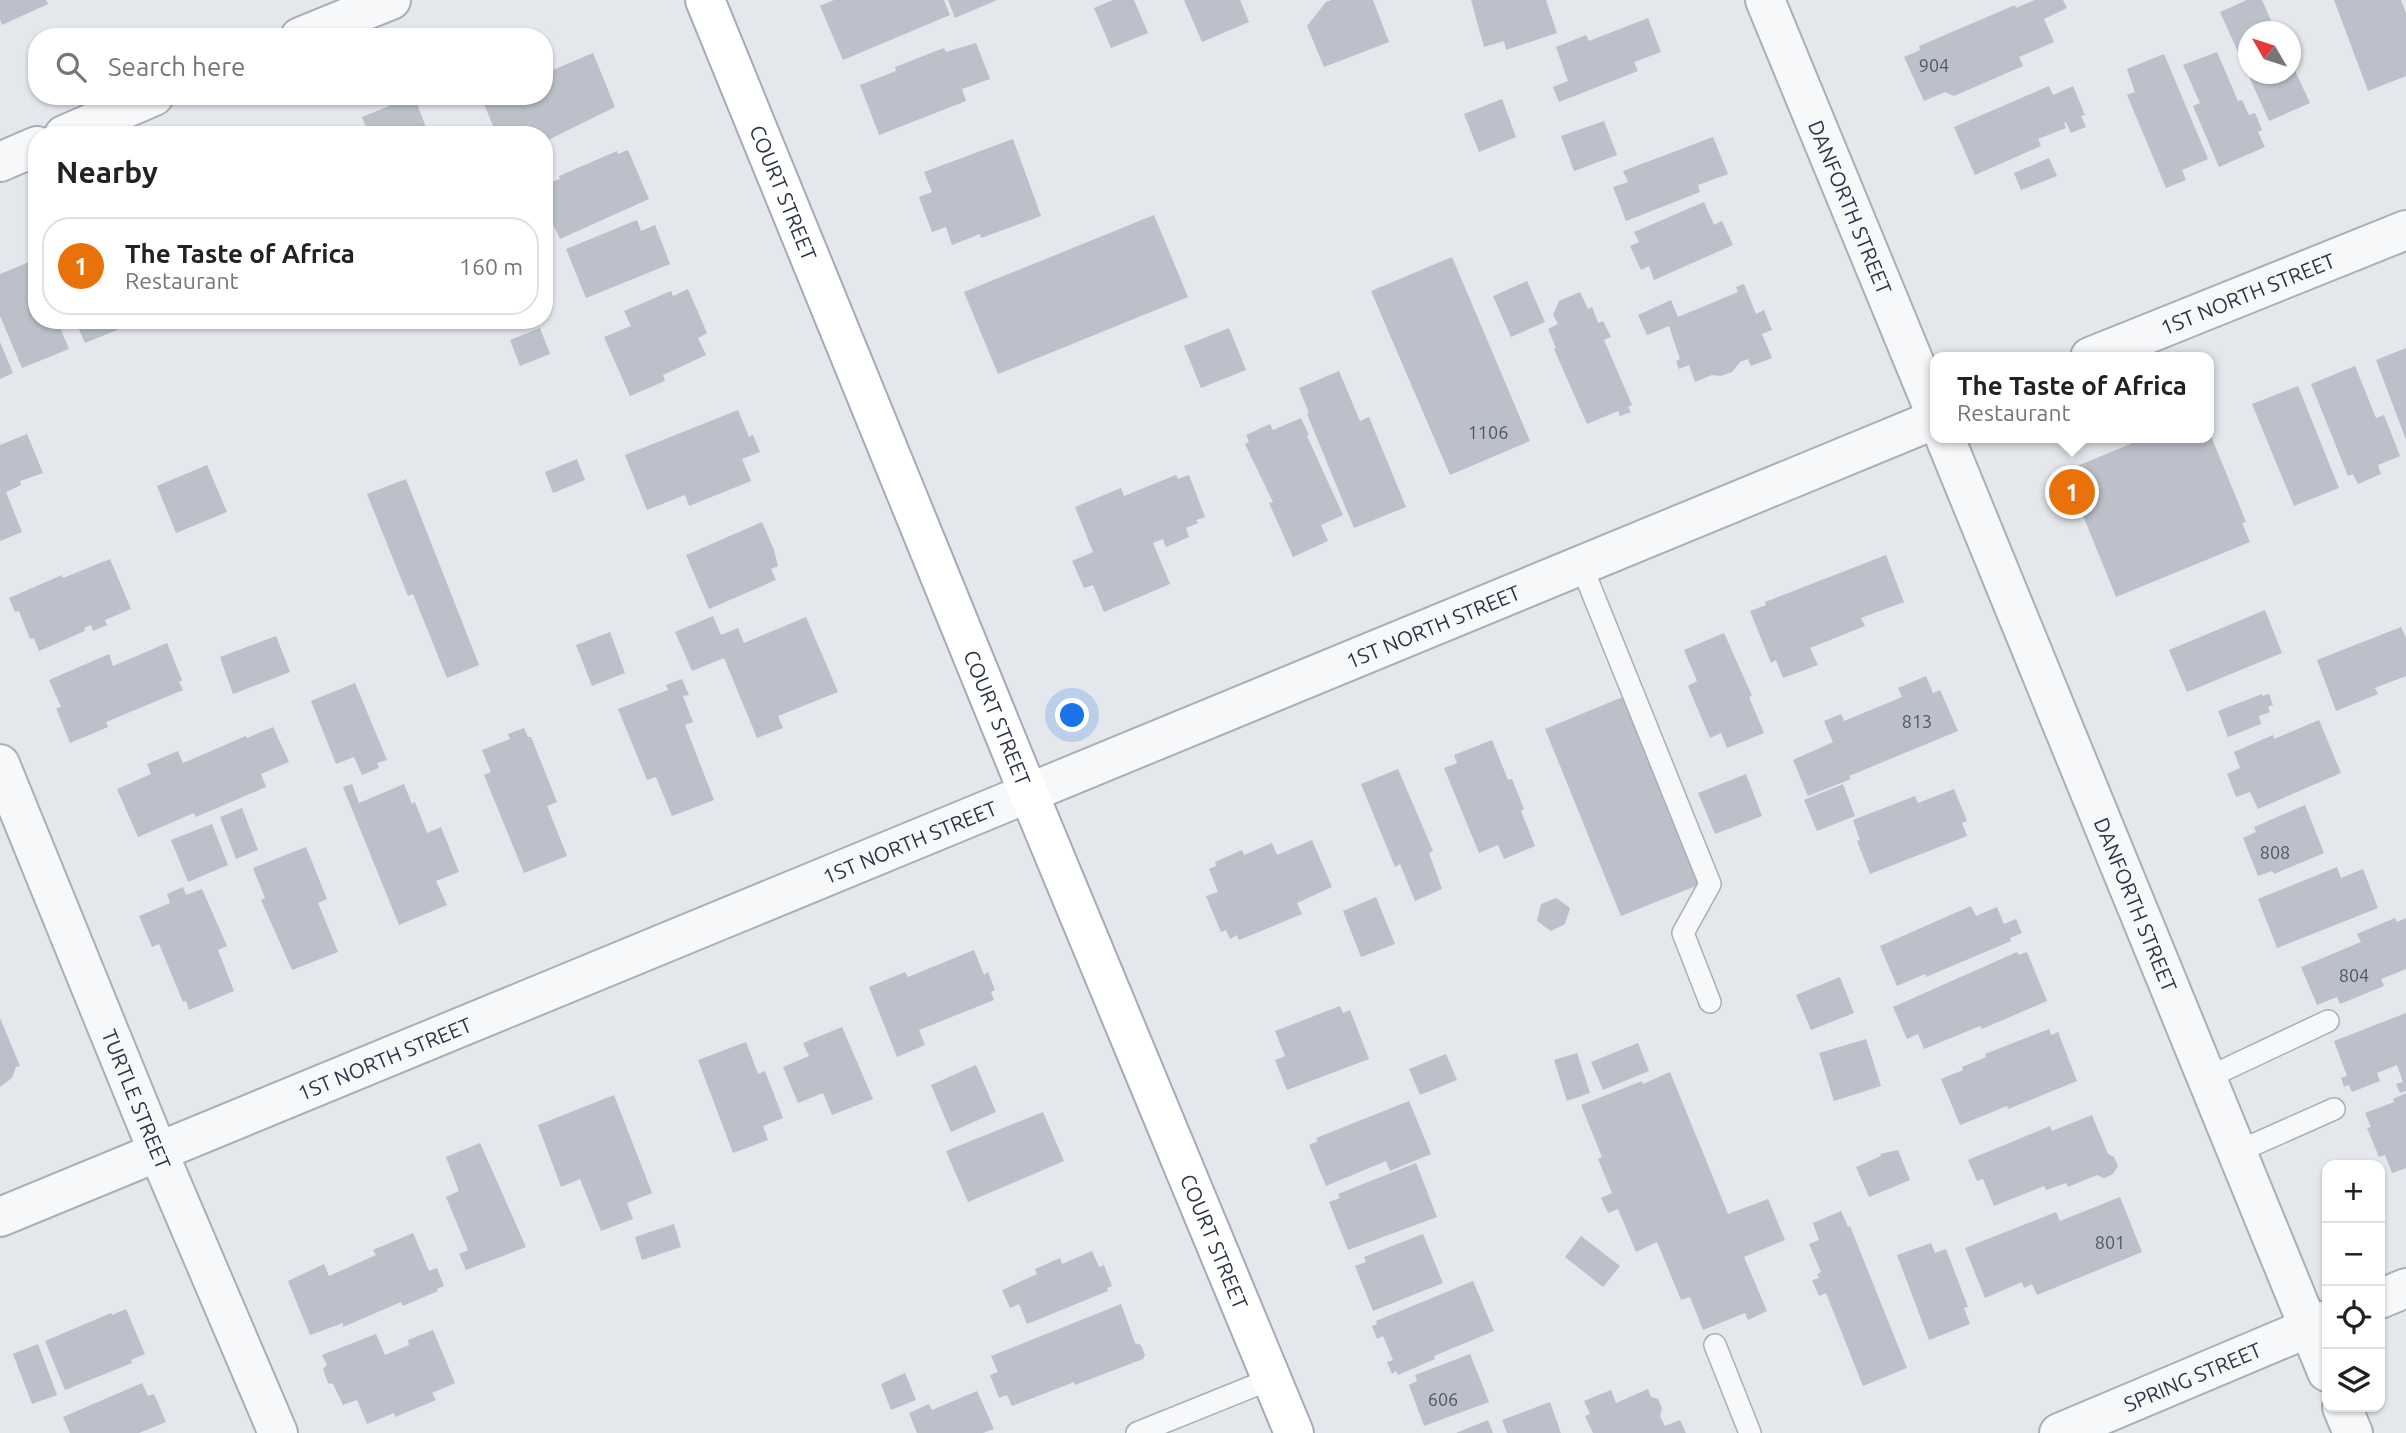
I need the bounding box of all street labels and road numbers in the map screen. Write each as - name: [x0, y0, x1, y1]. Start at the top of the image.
- street label: DANFORTH STREET: [1804, 117, 1897, 298]
- street label: COURT STREET: [745, 121, 822, 264]
- street label: 1ST NORTH STREET: [2157, 248, 2339, 339]
- street label: 1ST NORTH STREET: [1343, 580, 1524, 673]
- street label: COURT STREET: [959, 646, 1036, 789]
- street label: 1ST NORTH STREET: [819, 795, 1001, 889]
- street label: DANFORTH STREET: [2090, 814, 2182, 995]
- street label: 1ST NORTH STREET: [294, 1012, 475, 1105]
- street label: TURTLE STREET: [97, 1026, 176, 1173]
- street label: COURT STREET: [1176, 1170, 1253, 1313]
- street label: SPRING STREET: [2120, 1337, 2265, 1416]

